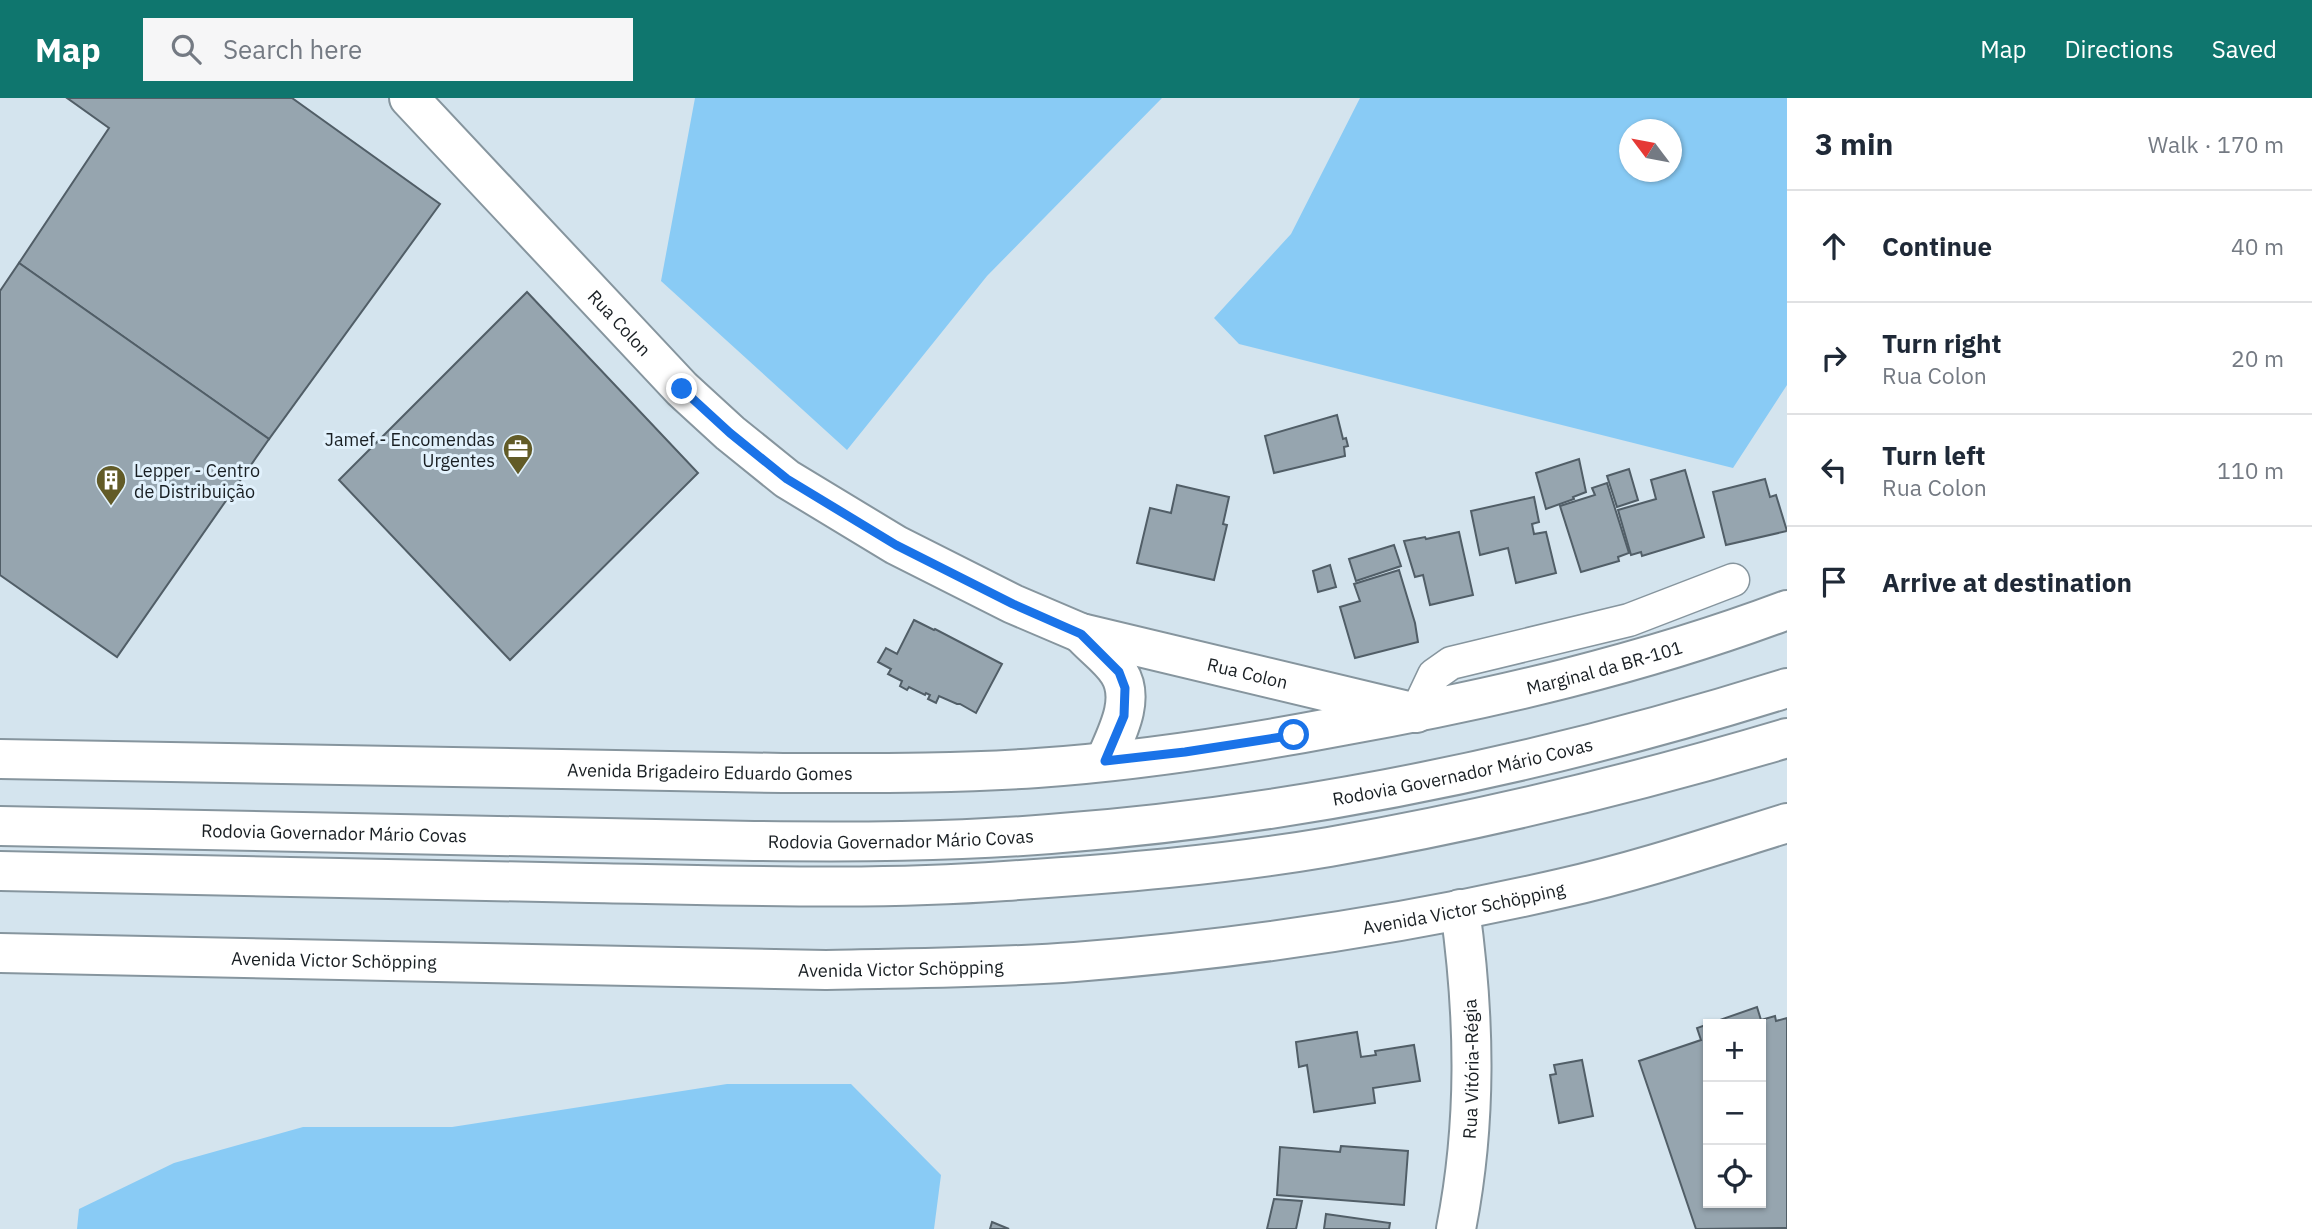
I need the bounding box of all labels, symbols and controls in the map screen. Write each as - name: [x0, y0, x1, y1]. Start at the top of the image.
- search box: [143, 18, 633, 81]
- text: Map: [35, 28, 101, 71]
- icon: search: [167, 30, 205, 68]
- text: Search here: [223, 32, 362, 66]
- text: Map: [1980, 33, 2026, 65]
- text: Directions: [2064, 33, 2174, 65]
- text: Saved: [2212, 33, 2277, 65]
- north arrow: [1619, 119, 1682, 182]
- text: 3 min: [1815, 124, 1893, 163]
- text: Walk · 170 m: [2148, 129, 2284, 159]
- icon: ahead: [1815, 227, 1853, 265]
- text: Continue: [1882, 229, 1992, 263]
- text: 40 m: [2231, 231, 2284, 261]
- street label: Rua Colon: [583, 285, 656, 360]
- text: Turn right: [1882, 326, 2001, 360]
- icon: right: [1815, 339, 1853, 377]
- text: 20 m: [2231, 343, 2284, 373]
- text: Rua Colon: [1882, 360, 1987, 390]
- route end: [666, 373, 697, 404]
- place label: Jamef - Encomendas Urgentes: [325, 428, 495, 472]
- office icon: Jamef - Encomendas Urgentes: [501, 432, 535, 476]
- text: Turn left: [1882, 438, 1985, 472]
- icon: left: [1815, 451, 1853, 489]
- text: 110 m: [2217, 455, 2284, 485]
- place label: Lepper - Centro de Distribuição: [134, 459, 260, 503]
- building icon: Lepper - Centro de Distribuição: [94, 463, 128, 507]
- text: Rua Colon: [1882, 472, 1987, 502]
- icon: arrive: [1815, 563, 1853, 601]
- text: Arrive at destination: [1882, 565, 2132, 599]
- street label: Marginal da BR-101: [1524, 635, 1685, 699]
- street label: Rua Colon: [1205, 652, 1290, 694]
- route start: [1278, 719, 1309, 750]
- street label: Rodovia Governador Mário Covas: [1330, 732, 1595, 810]
- street label: Avenida Brigadeiro Eduardo Gomes: [567, 758, 853, 785]
- street label: Rodovia Governador Mário Covas: [201, 819, 467, 847]
- street label: Rodovia Governador Mário Covas: [768, 824, 1034, 853]
- street label: Avenida Victor Schöpping: [1361, 876, 1567, 939]
- street label: Avenida Victor Schöpping: [231, 946, 437, 973]
- street label: Avenida Victor Schöpping: [798, 954, 1005, 982]
- street label: Rua Vitória-Régia: [1457, 998, 1483, 1140]
- map controls: [1703, 1019, 1766, 1208]
- button: +: [1703, 1019, 1766, 1082]
- button: −: [1703, 1082, 1766, 1145]
- button: locate: [1703, 1145, 1766, 1208]

